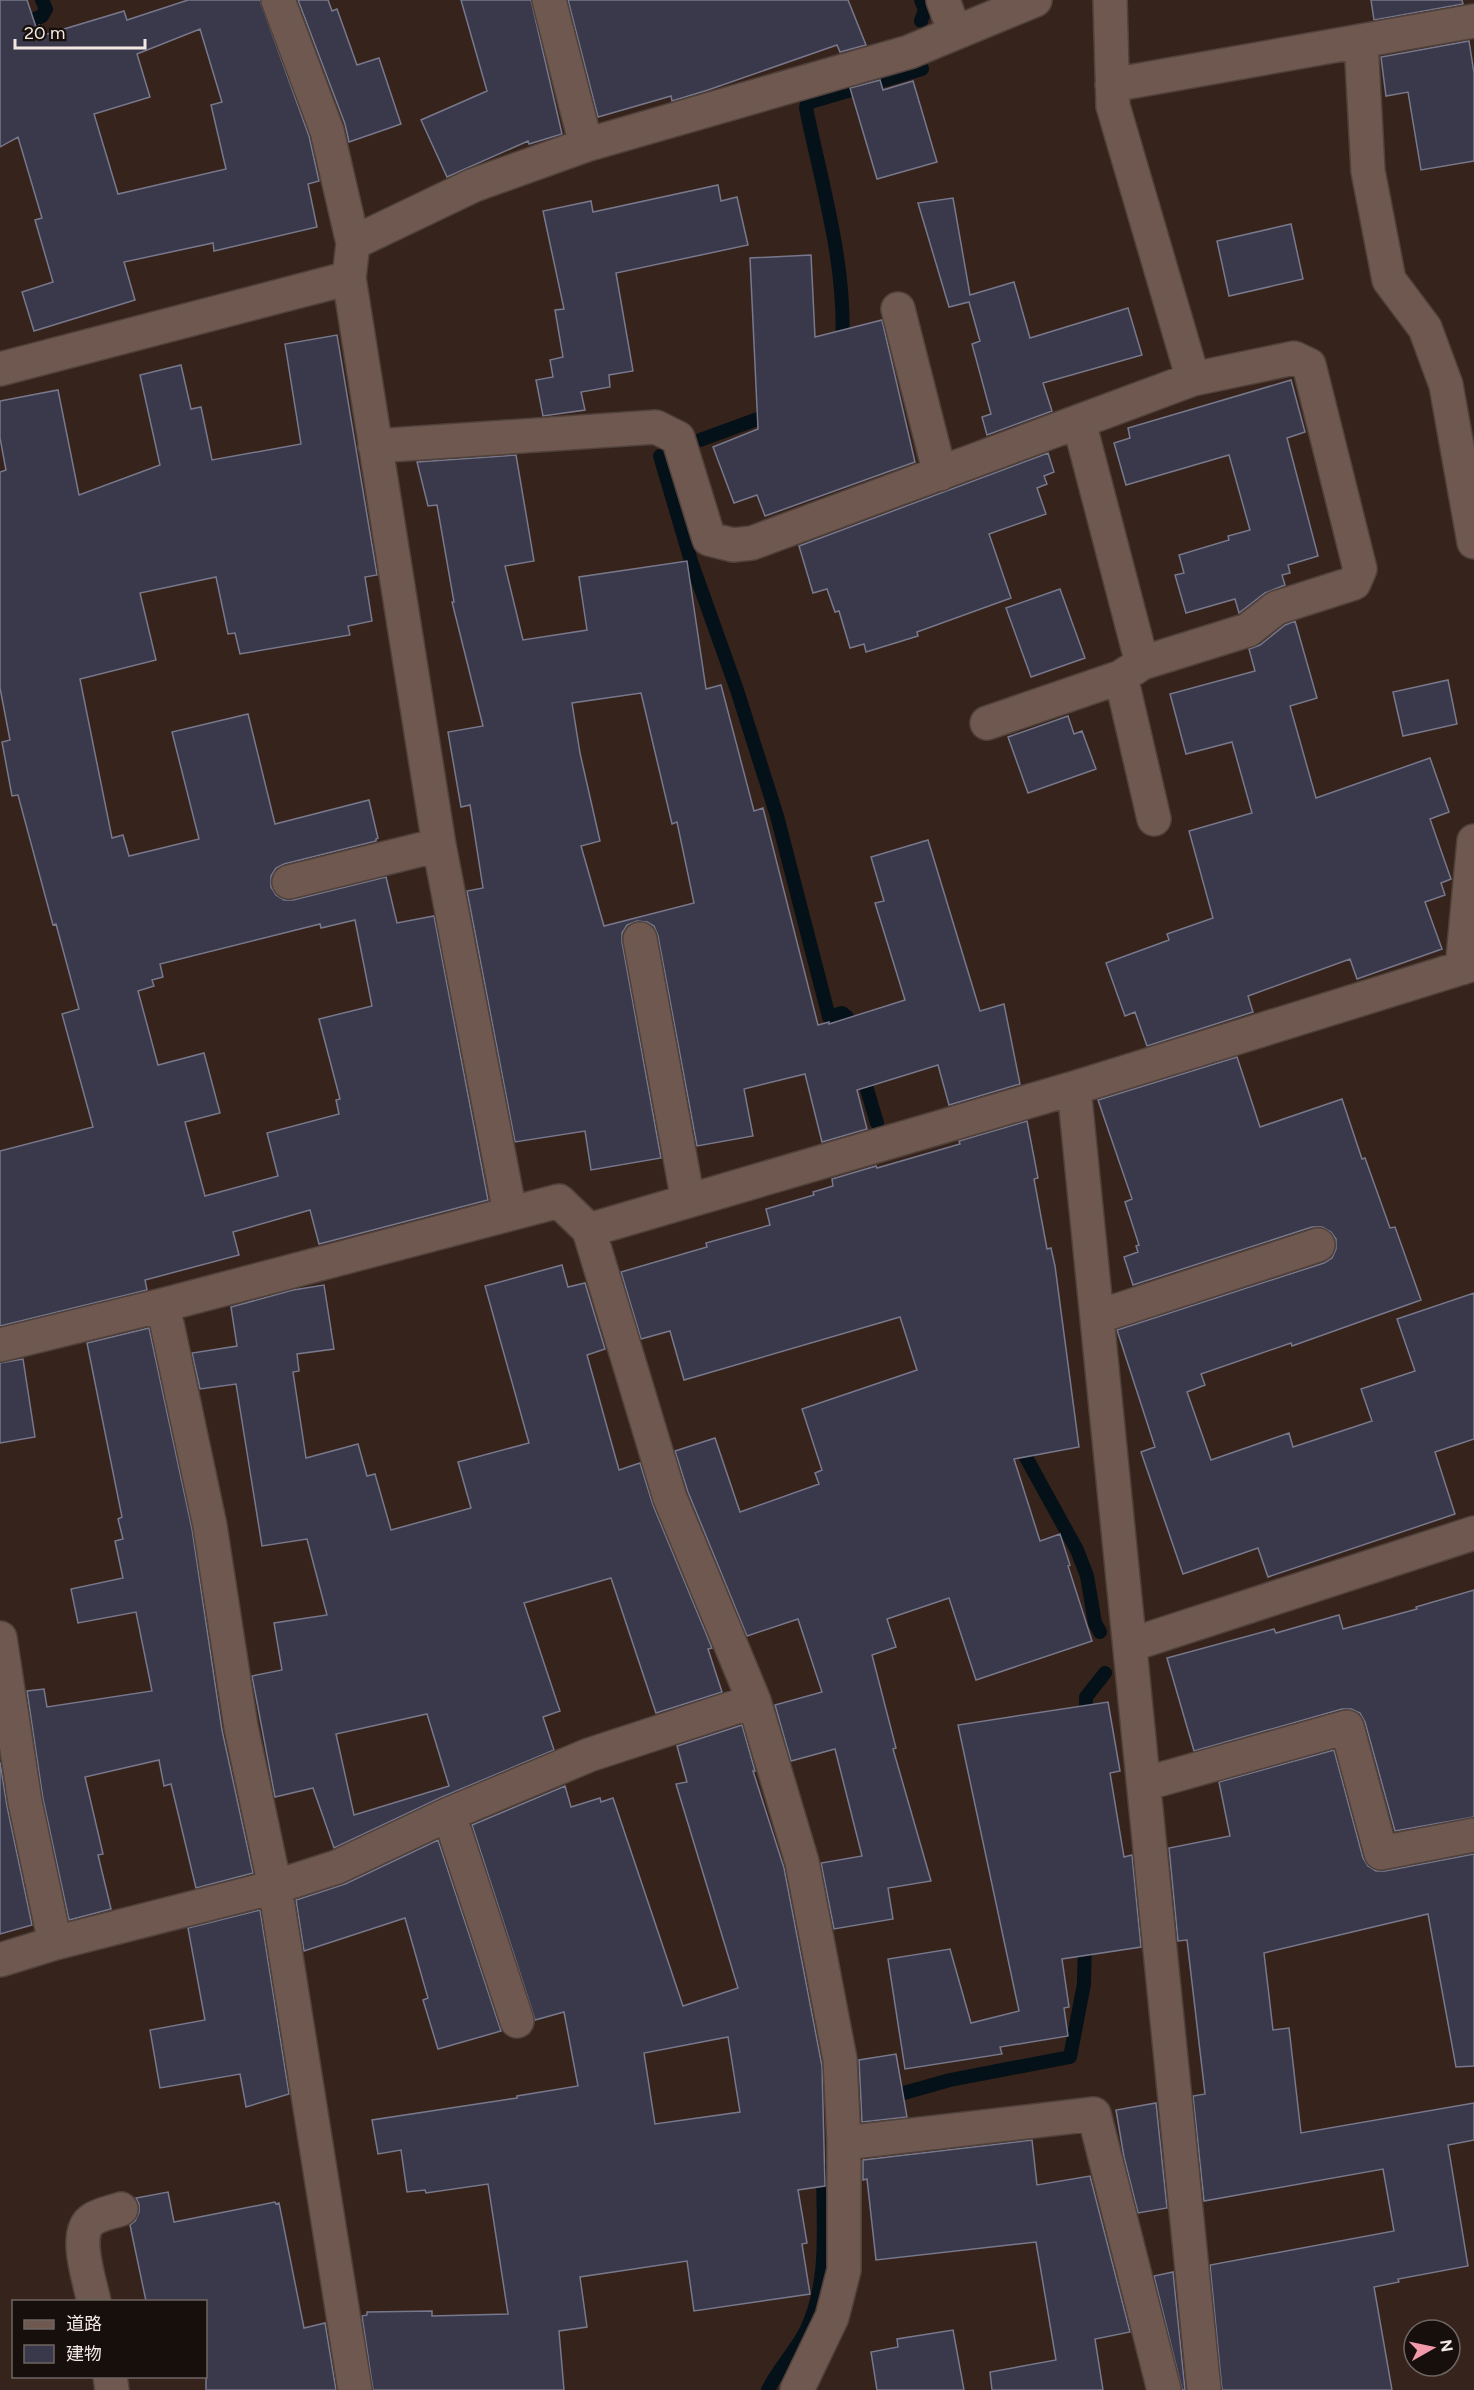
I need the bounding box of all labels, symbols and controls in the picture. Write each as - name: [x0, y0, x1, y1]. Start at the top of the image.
- scale bar: [15, 12, 146, 50]
- text: 20 m: [24, 22, 65, 44]
- legend: [12, 2300, 207, 2378]
- text: 道路: [66, 2313, 102, 2335]
- north arrow: [1402, 2318, 1462, 2378]
- text: N: [1436, 2338, 1457, 2353]
- text: 建物: [66, 2343, 102, 2365]

